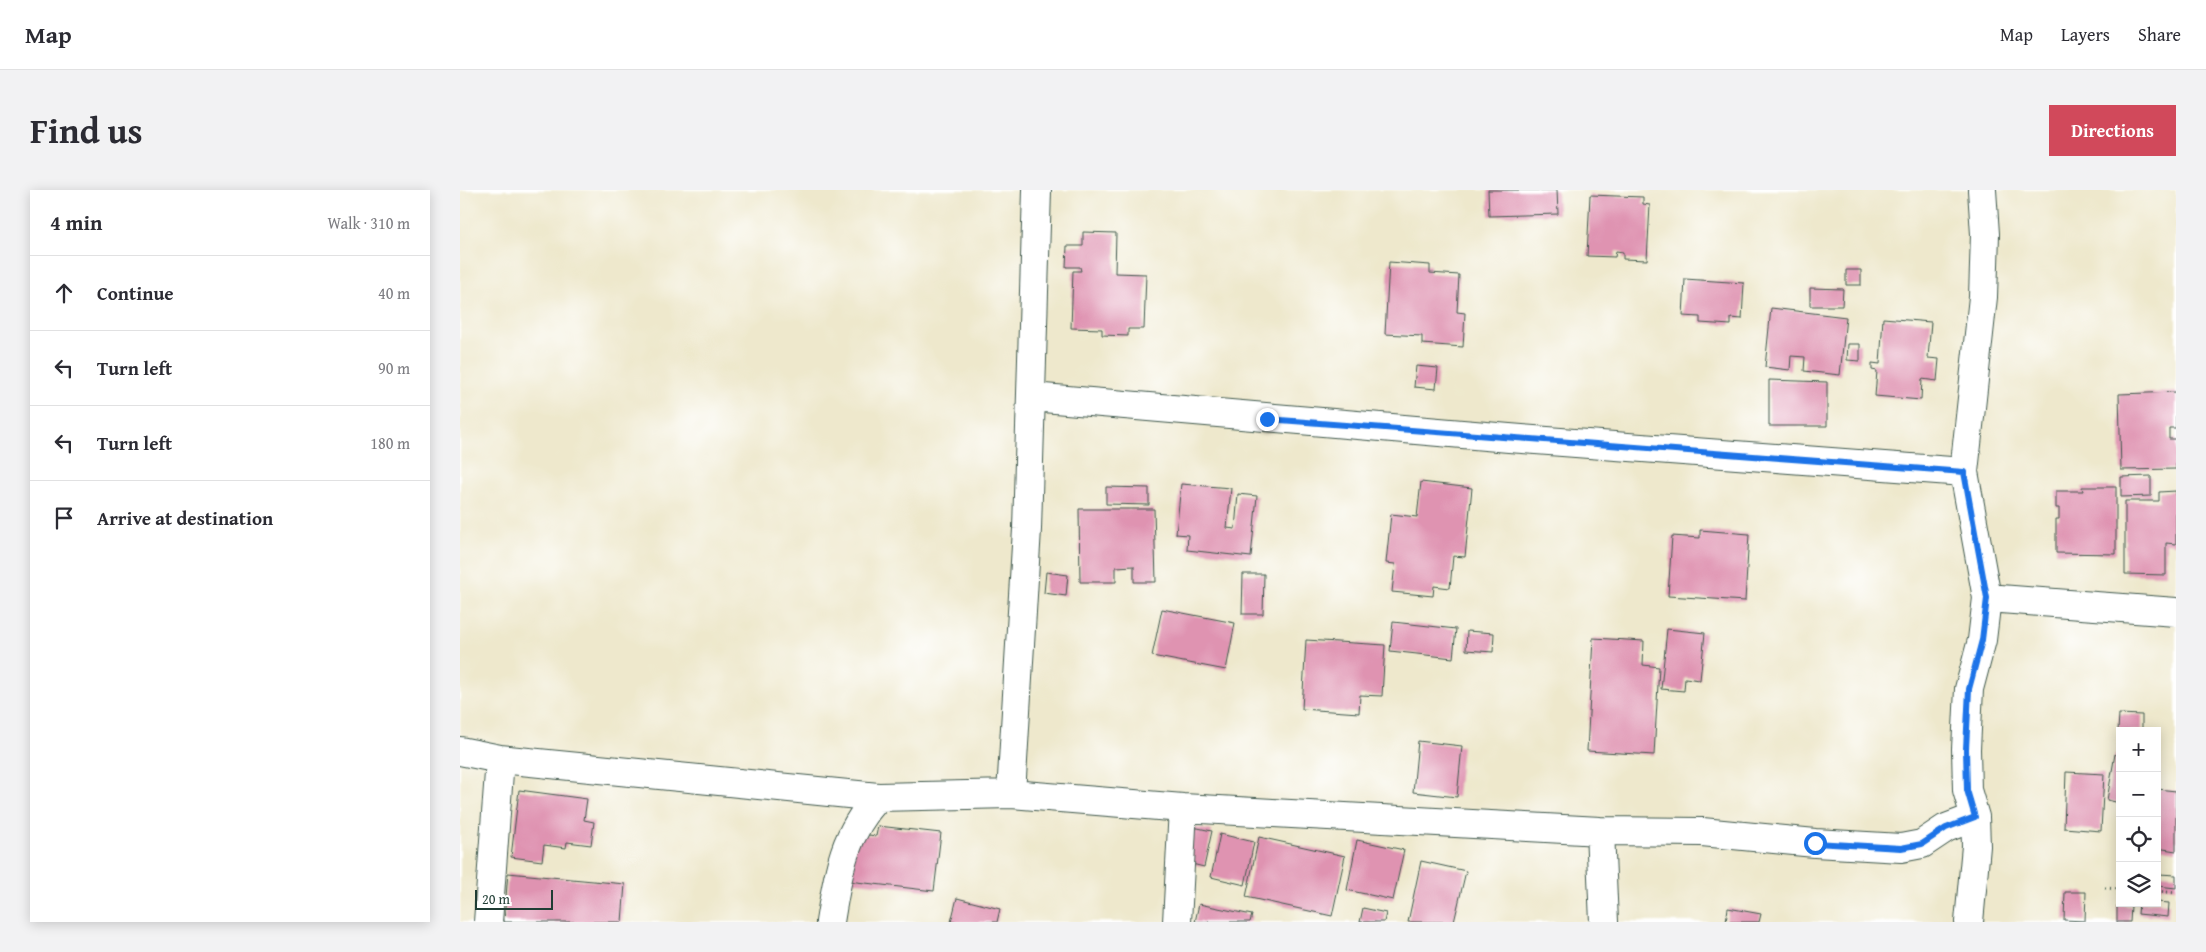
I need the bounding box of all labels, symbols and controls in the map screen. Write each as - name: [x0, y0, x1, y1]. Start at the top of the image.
- text: Map: [25, 17, 72, 52]
- text: Map: [2000, 21, 2033, 48]
- text: Layers: [2061, 21, 2110, 48]
- text: Share: [2138, 21, 2181, 48]
- text: Find us: [30, 105, 143, 156]
- button: Directions: [2049, 105, 2176, 156]
- text: 4 min: [50, 207, 102, 238]
- text: Walk · 310 m: [327, 211, 410, 235]
- icon: ahead: [50, 279, 78, 307]
- text: Continue: [97, 279, 174, 307]
- text: 40 m: [378, 281, 410, 305]
- icon: left: [50, 354, 78, 382]
- text: Turn left: [97, 354, 172, 382]
- text: 90 m: [378, 356, 410, 380]
- route end: [1256, 408, 1279, 431]
- icon: left: [50, 429, 78, 457]
- text: Turn left: [97, 429, 172, 457]
- text: 180 m: [370, 431, 410, 455]
- icon: arrive: [50, 504, 78, 532]
- text: Arrive at destination: [97, 504, 273, 532]
- map controls: [2116, 727, 2161, 907]
- button: +: [2116, 727, 2161, 772]
- button: −: [2116, 772, 2161, 817]
- button: locate: [2116, 817, 2161, 862]
- route start: [1804, 832, 1827, 855]
- button: layers: [2116, 862, 2161, 907]
- scale bar: [475, 887, 552, 910]
- text: 20 m: [482, 889, 510, 909]

